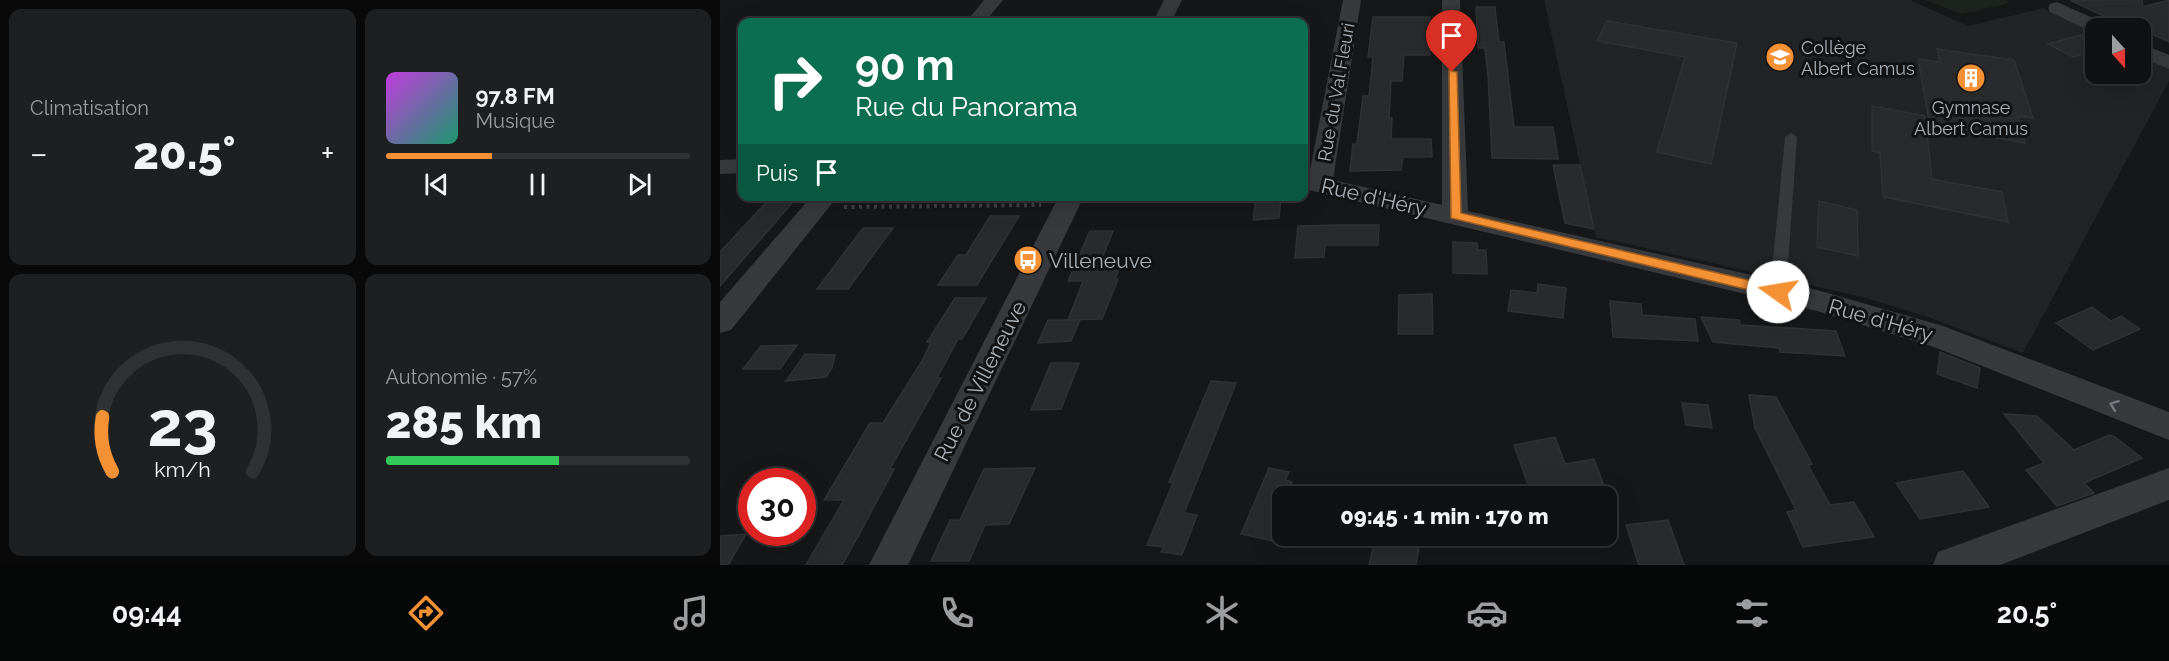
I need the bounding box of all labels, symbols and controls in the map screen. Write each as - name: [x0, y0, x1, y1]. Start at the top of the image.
- pin: [1426, 10, 1477, 72]
- north arrow: [2085, 18, 2151, 84]
- map controls: [2085, 18, 2151, 84]
- icon: arrive: [1435, 19, 1468, 52]
- street label: Rue du Val Fleuri: [1313, 21, 1359, 163]
- place label: Collège Albert Camus: [1801, 37, 1915, 79]
- text: 90 m: [855, 41, 955, 90]
- school or university icon: Collège Albert Camus: [1764, 41, 1796, 73]
- icon: right: [756, 42, 834, 120]
- building icon: Gymnase Albert Camus: [1955, 62, 1987, 94]
- text: 97.8 FM: [476, 83, 555, 109]
- text: Rue du Panorama: [855, 91, 1078, 122]
- text: Climatisation: [30, 96, 149, 120]
- place label: Gymnase Albert Camus: [1914, 97, 2028, 139]
- text: Musique: [476, 109, 555, 133]
- text: 20.5°: [133, 127, 236, 180]
- text: −: [30, 134, 48, 173]
- text: +: [321, 134, 335, 173]
- icon: arrive: [810, 156, 843, 189]
- text: Puis: [756, 160, 798, 186]
- icon: previous: [420, 168, 453, 201]
- icon: pause: [521, 168, 554, 201]
- icon: next: [623, 168, 656, 201]
- street label: Rue d'Héry: [1319, 173, 1429, 221]
- bus stop icon: Villeneuve: [1012, 244, 1044, 276]
- place label: Villeneuve: [1049, 248, 1152, 273]
- position arrow: [1746, 260, 1810, 324]
- street label: Rue d'Héry: [1826, 293, 1936, 347]
- street label: Rue de Villeneuve: [929, 297, 1031, 465]
- text: Autonomie · 57%: [386, 365, 537, 389]
- text: 23: [147, 387, 217, 461]
- text: 285 km: [386, 396, 542, 449]
- one-way arrow: [2110, 399, 2120, 412]
- text: km/h: [154, 457, 211, 482]
- speed limit sign: 30: [738, 468, 816, 546]
- text: 09:45 · 1 min · 170 m: [1340, 503, 1549, 529]
- icon: directions: [405, 592, 447, 634]
- icon: music: [670, 592, 712, 634]
- icon: phone: [936, 592, 978, 634]
- icon: climate: [1201, 592, 1243, 634]
- icon: car: [1466, 592, 1508, 634]
- icon: filters: [1731, 592, 1773, 634]
- text: 09:44: [112, 598, 182, 629]
- text: 20.5°: [1997, 598, 2057, 629]

